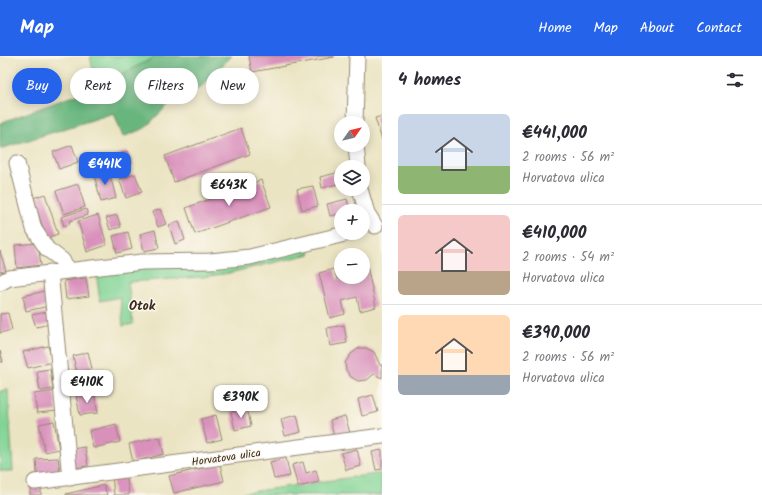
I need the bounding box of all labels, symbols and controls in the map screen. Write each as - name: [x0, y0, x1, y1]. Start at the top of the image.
- text: Map: [20, 13, 54, 43]
- text: Home: [538, 17, 572, 39]
- text: Map: [594, 17, 618, 39]
- text: About: [640, 17, 674, 39]
- text: Contact: [696, 17, 742, 39]
- text: 4 homes: [398, 67, 461, 94]
- chip: Buy: [12, 68, 62, 104]
- chip: Rent: [70, 68, 126, 104]
- chip: Filters: [134, 68, 198, 104]
- chip: New: [206, 68, 259, 104]
- icon: filters: [724, 69, 746, 91]
- north arrow: [334, 116, 370, 152]
- map controls: [334, 116, 370, 284]
- text: €441,000: [522, 120, 587, 147]
- icon: home: [430, 130, 478, 178]
- text: 2 rooms · 56 m²: [522, 147, 614, 168]
- pin: €441K: [77, 152, 133, 186]
- text: €441K: [88, 154, 122, 175]
- button: layers: [334, 160, 370, 196]
- text: Horvatova ulica: [522, 168, 605, 189]
- pin: €643K: [201, 173, 257, 207]
- text: €643K: [210, 175, 248, 196]
- button: +: [334, 204, 370, 240]
- text: €410,000: [522, 220, 587, 247]
- icon: home: [430, 231, 478, 279]
- text: 2 rooms · 54 m²: [522, 247, 614, 268]
- button: −: [334, 248, 370, 284]
- text: Horvatova ulica: [522, 268, 605, 289]
- district label: Otok: [129, 296, 156, 317]
- text: €390,000: [522, 320, 590, 347]
- icon: home: [430, 331, 478, 379]
- text: 2 rooms · 56 m²: [522, 347, 614, 368]
- text: Horvatova ulica: [522, 368, 605, 389]
- pin: €410K: [59, 370, 115, 404]
- text: €410K: [70, 372, 104, 393]
- pin: €390K: [213, 385, 269, 419]
- text: €390K: [223, 387, 259, 408]
- street label: Horvatova ulica: [190, 444, 262, 472]

